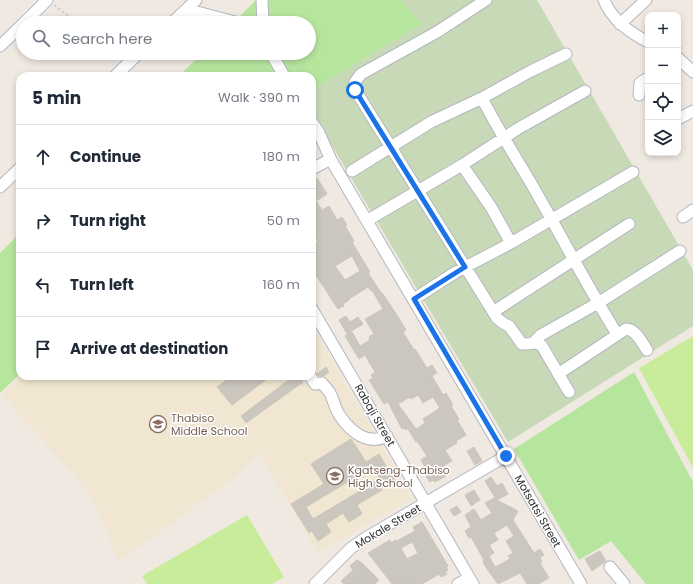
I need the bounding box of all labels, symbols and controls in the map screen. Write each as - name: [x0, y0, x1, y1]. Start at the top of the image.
- map controls: [645, 12, 681, 156]
- button: +: [645, 12, 681, 48]
- search box: [16, 16, 316, 60]
- icon: search: [30, 27, 52, 49]
- text: Search here: [62, 28, 152, 49]
- button: −: [645, 48, 681, 84]
- route start: [346, 81, 364, 99]
- button: locate: [645, 84, 681, 120]
- text: 5 min: [32, 86, 81, 110]
- text: Walk · 390 m: [218, 88, 300, 107]
- button: layers: [645, 120, 681, 156]
- icon: ahead: [32, 146, 54, 168]
- text: Continue: [70, 146, 141, 167]
- text: 180 m: [263, 147, 300, 166]
- icon: right: [32, 210, 54, 232]
- text: Turn right: [70, 210, 146, 231]
- text: 50 m: [267, 211, 300, 230]
- icon: left: [32, 274, 54, 296]
- text: Turn left: [70, 274, 134, 295]
- text: 160 m: [263, 275, 300, 294]
- icon: arrive: [32, 338, 54, 360]
- text: Arrive at destination: [70, 338, 228, 359]
- street label: Rabaji Street: [351, 381, 399, 449]
- place label: Thabiso Middle School: [171, 410, 247, 439]
- school or university icon: Thabiso Middle School: [148, 414, 168, 434]
- route end: [497, 447, 515, 465]
- place label: Kgatseng-Thabiso High School: [348, 462, 450, 491]
- school or university icon: Kgatseng-Thabiso High School: [325, 466, 345, 486]
- street label: Motsatsi Street: [511, 472, 565, 550]
- street label: Mokale Street: [352, 500, 424, 552]

